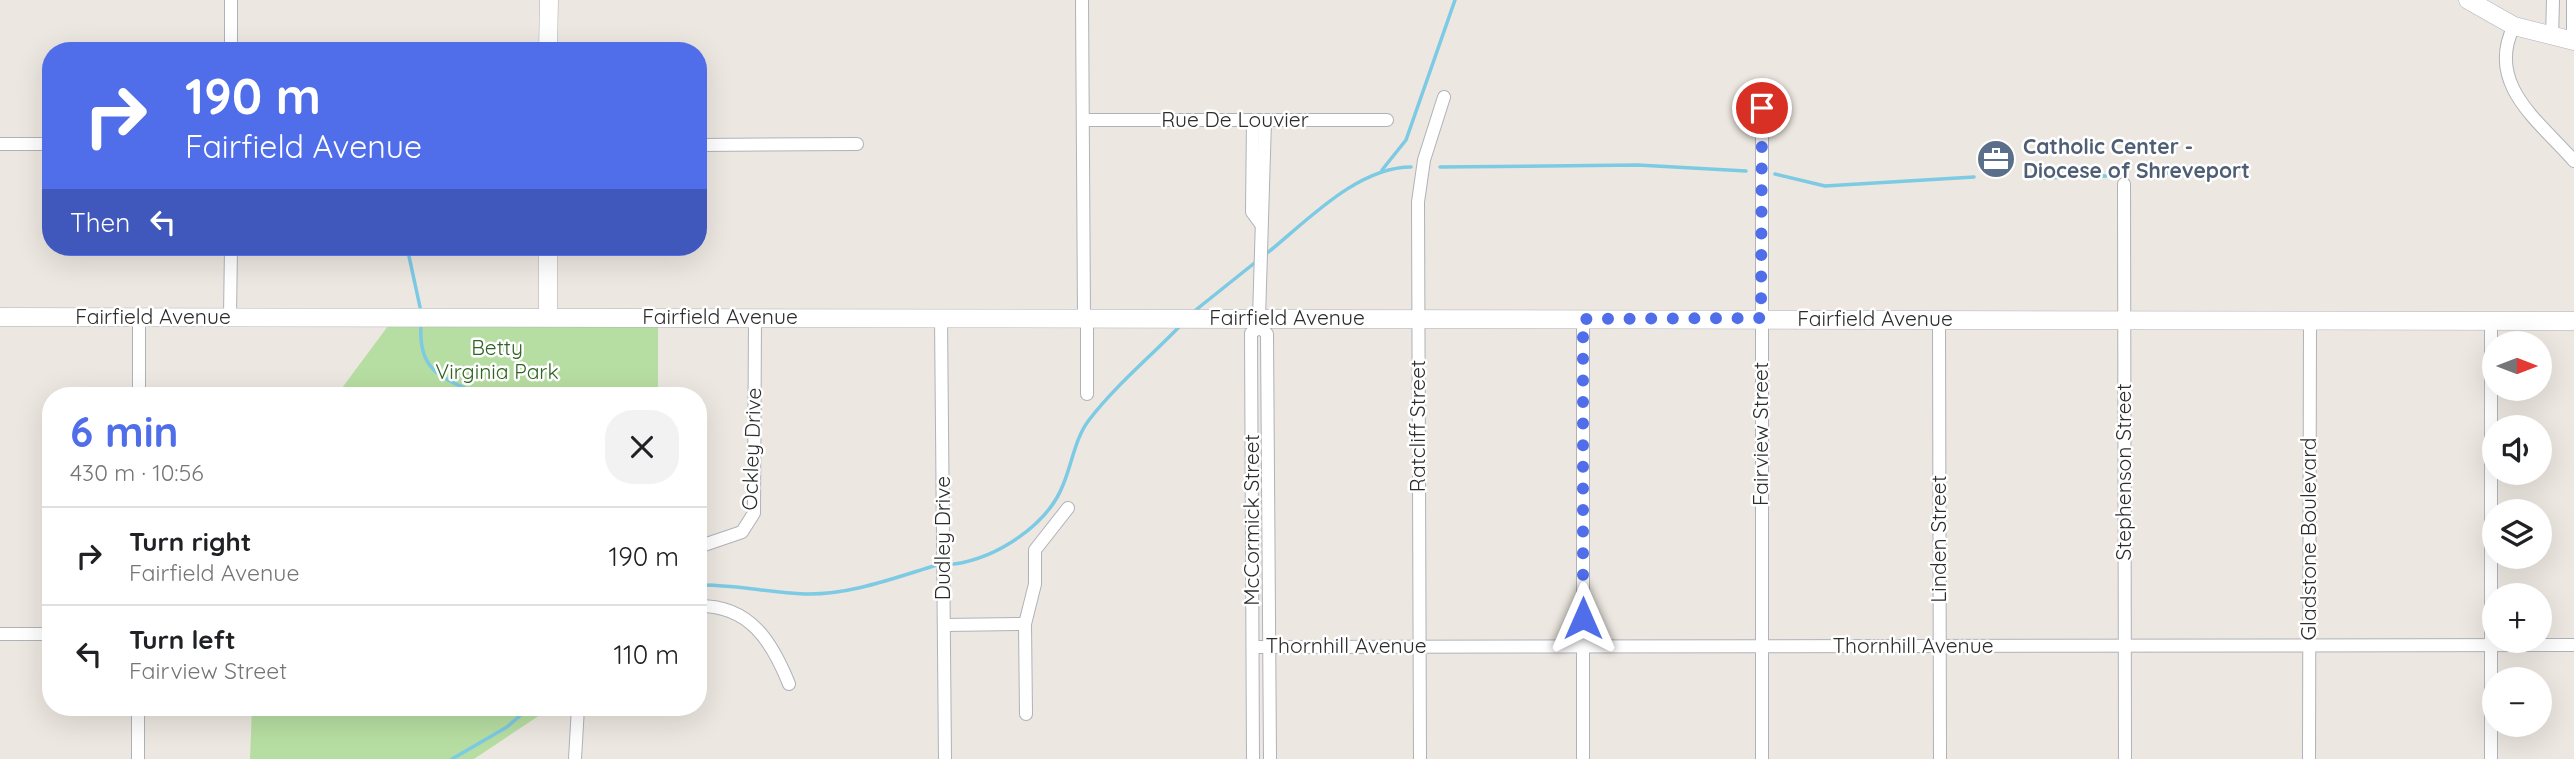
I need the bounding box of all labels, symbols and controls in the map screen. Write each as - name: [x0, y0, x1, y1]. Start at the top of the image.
- text: 190 m: [185, 65, 321, 126]
- icon: right: [70, 70, 161, 161]
- pin: [1732, 78, 1792, 138]
- icon: arrive: [1743, 89, 1781, 127]
- street label: Rue De Louvier: [1161, 106, 1309, 132]
- text: Fairfield Avenue: [185, 126, 422, 166]
- place label: Catholic Center - Diocese of Shreveport: [2023, 133, 2250, 183]
- office icon: Catholic Center - Diocese of Shreveport: [1975, 138, 2017, 180]
- icon: left: [144, 203, 182, 241]
- text: Then: [70, 206, 130, 239]
- street label: Fairfield Avenue: [75, 303, 231, 329]
- street label: Fairfield Avenue: [642, 303, 798, 329]
- street label: Fairfield Avenue: [1209, 304, 1365, 330]
- street label: Fairfield Avenue: [1797, 305, 1953, 331]
- north arrow: [2482, 331, 2552, 401]
- map controls: [2482, 331, 2552, 737]
- park label: Betty Virginia Park: [435, 334, 559, 384]
- street label: Ratcliff Street: [1404, 360, 1430, 492]
- street label: Fairview Street: [1747, 362, 1773, 506]
- street label: Stephenson Street: [2110, 383, 2136, 561]
- street label: Ockley Drive: [736, 387, 766, 511]
- text: 6 min: [70, 405, 179, 458]
- button: close: [605, 410, 679, 484]
- button: sound: [2482, 415, 2552, 485]
- street label: McCormick Street: [1238, 434, 1264, 606]
- street label: Gladstone Boulevard: [2295, 438, 2321, 640]
- text: 430 m · 10:56: [70, 458, 204, 487]
- street label: Linden Street: [1925, 475, 1951, 603]
- street label: Dudley Drive: [929, 476, 955, 600]
- button: layers: [2482, 499, 2552, 569]
- text: Turn right: [129, 525, 251, 558]
- icon: right: [70, 537, 108, 575]
- text: 190 m: [609, 540, 679, 573]
- text: Fairfield Avenue: [129, 558, 299, 587]
- position arrow: [1546, 581, 1620, 655]
- button: +: [2482, 583, 2552, 653]
- text: Turn left: [129, 623, 236, 656]
- street label: Thornhill Avenue: [1265, 632, 1427, 658]
- street label: Thornhill Avenue: [1832, 632, 1994, 658]
- icon: left: [70, 635, 108, 673]
- text: 110 m: [613, 638, 679, 671]
- text: Fairview Street: [129, 656, 287, 685]
- button: −: [2482, 667, 2552, 737]

